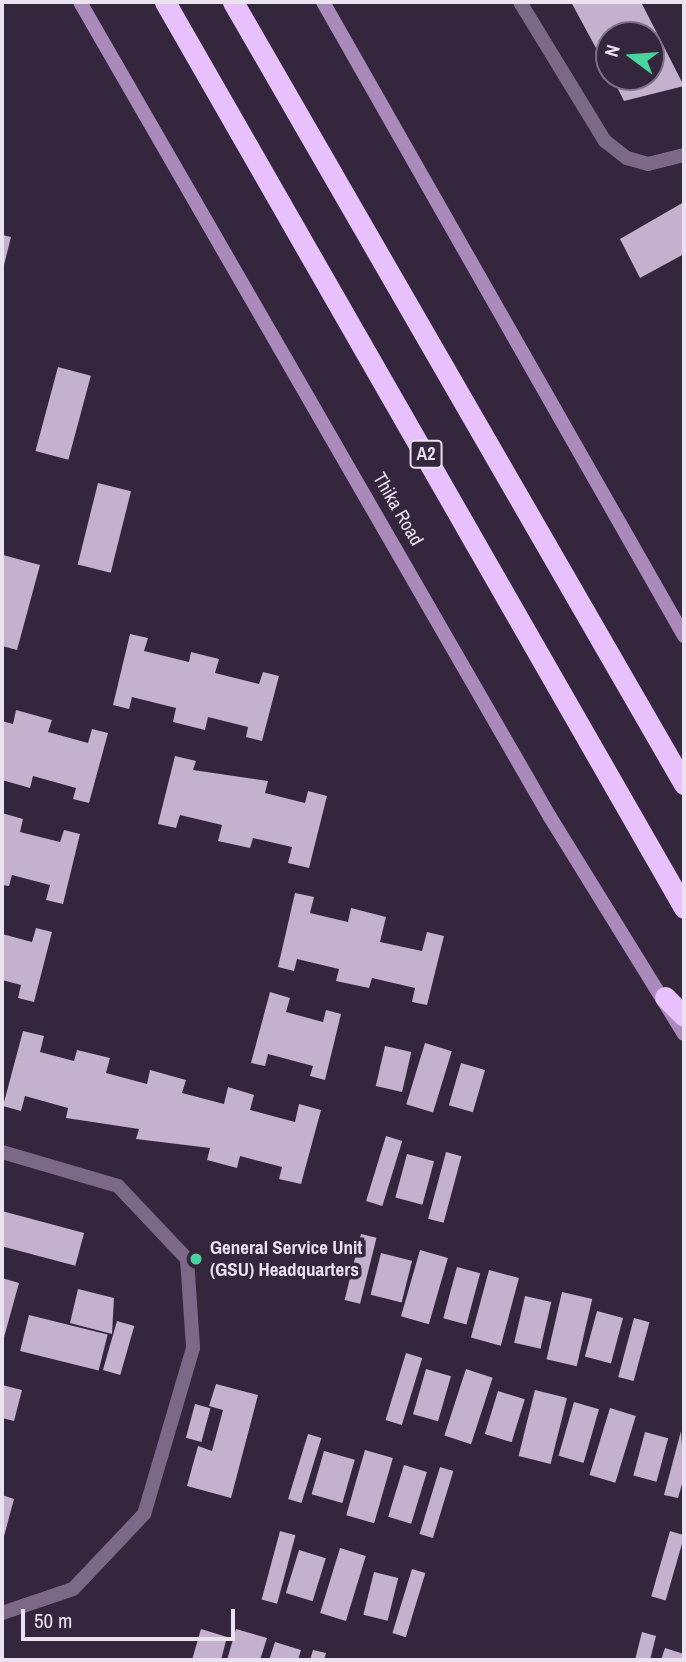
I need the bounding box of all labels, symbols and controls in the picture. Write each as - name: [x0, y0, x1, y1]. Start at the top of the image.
- north arrow: [595, 21, 665, 91]
- text: N: [598, 42, 626, 60]
- road number: A2: [408, 440, 444, 468]
- street label: Thika Road: [368, 468, 428, 550]
- place label: General Service Unit (GSU) Headquarters: [210, 1237, 362, 1281]
- marker: General Service Unit (GSU) Headquarters: [188, 1251, 204, 1267]
- scale bar: [24, 1596, 238, 1640]
- text: 50 m: [34, 1606, 72, 1635]

